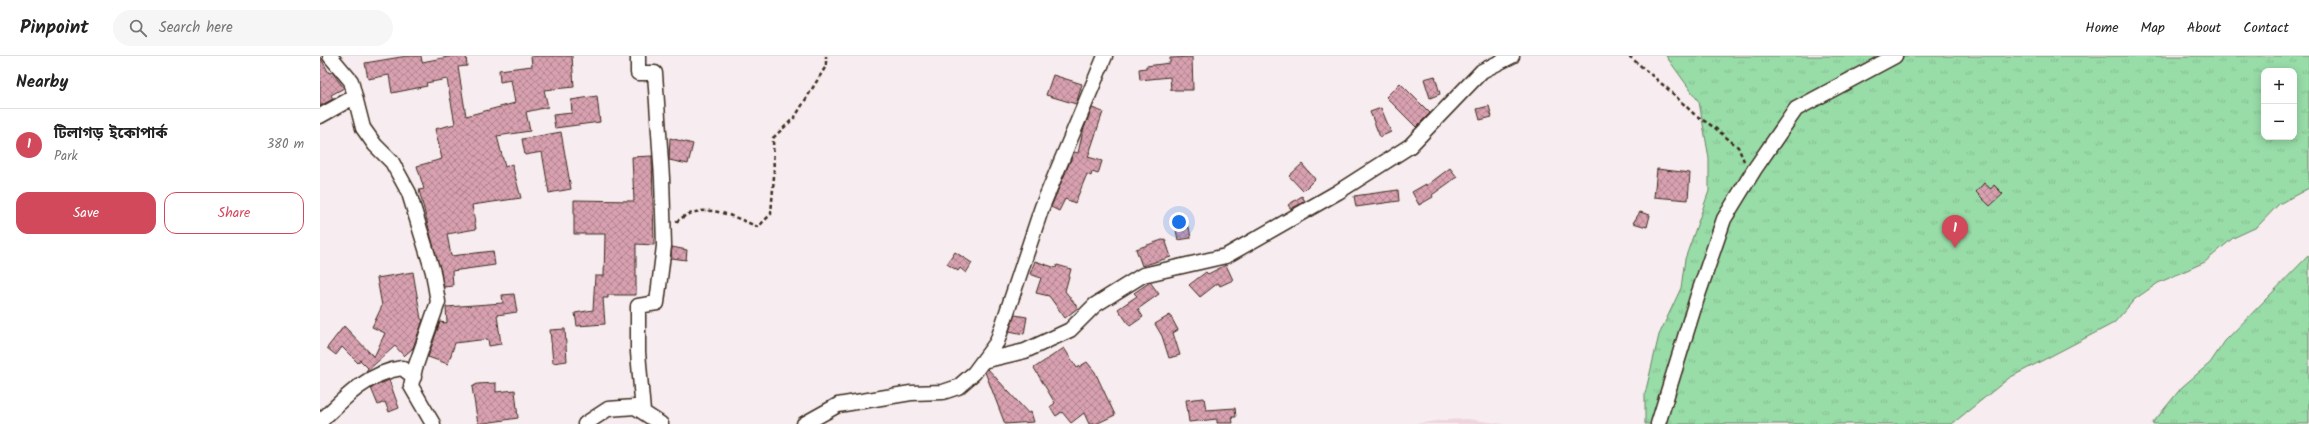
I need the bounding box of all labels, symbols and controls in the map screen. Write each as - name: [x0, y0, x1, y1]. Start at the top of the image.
- search box: [113, 10, 393, 46]
- text: Pinpoint: [20, 13, 89, 43]
- text: Search here: [159, 16, 233, 40]
- icon: search: [127, 17, 149, 39]
- text: Home: [2085, 17, 2119, 39]
- text: Map: [2141, 17, 2165, 39]
- text: About: [2187, 17, 2221, 39]
- text: Contact: [2243, 17, 2289, 39]
- map controls: [2261, 68, 2297, 140]
- button: +: [2261, 68, 2297, 104]
- text: Nearby: [16, 69, 68, 96]
- button: −: [2261, 104, 2297, 140]
- text: টিলাগড় ইকোপার্ক: [54, 122, 167, 146]
- text: 1: [27, 134, 31, 155]
- text: 380 m: [267, 134, 304, 155]
- text: Park: [54, 146, 78, 167]
- button: Save: [16, 192, 156, 234]
- button: Share: [164, 192, 304, 234]
- your location: [1169, 212, 1189, 232]
- pin: 1: [1942, 215, 1968, 248]

